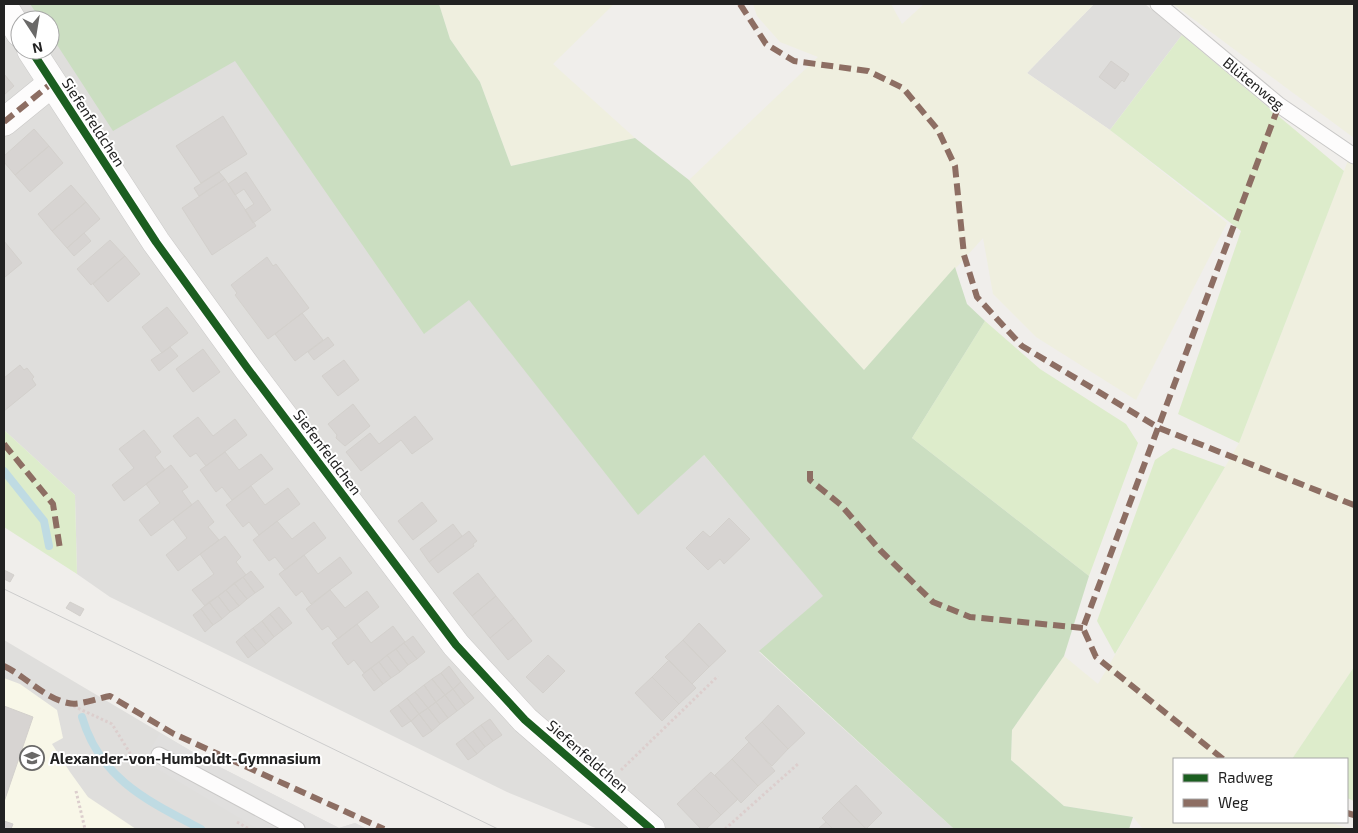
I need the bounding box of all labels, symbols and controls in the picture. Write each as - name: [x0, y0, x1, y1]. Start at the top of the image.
- north arrow: [10, 10, 60, 60]
- text: N: [31, 39, 45, 58]
- street label: Blütenweg: [1220, 53, 1289, 114]
- street label: Siefenfeldchen: [59, 74, 129, 170]
- street label: Siefenfeldchen: [290, 406, 366, 498]
- street label: Siefenfeldchen: [544, 716, 632, 796]
- school or university icon: Alexander-von-Humboldt-Gymnasium: [19, 745, 45, 771]
- place label: Alexander-von-Humboldt-Gymnasium: [50, 749, 321, 768]
- legend: [1173, 758, 1348, 823]
- text: Radweg: [1218, 768, 1273, 786]
- text: Weg: [1218, 793, 1249, 811]

